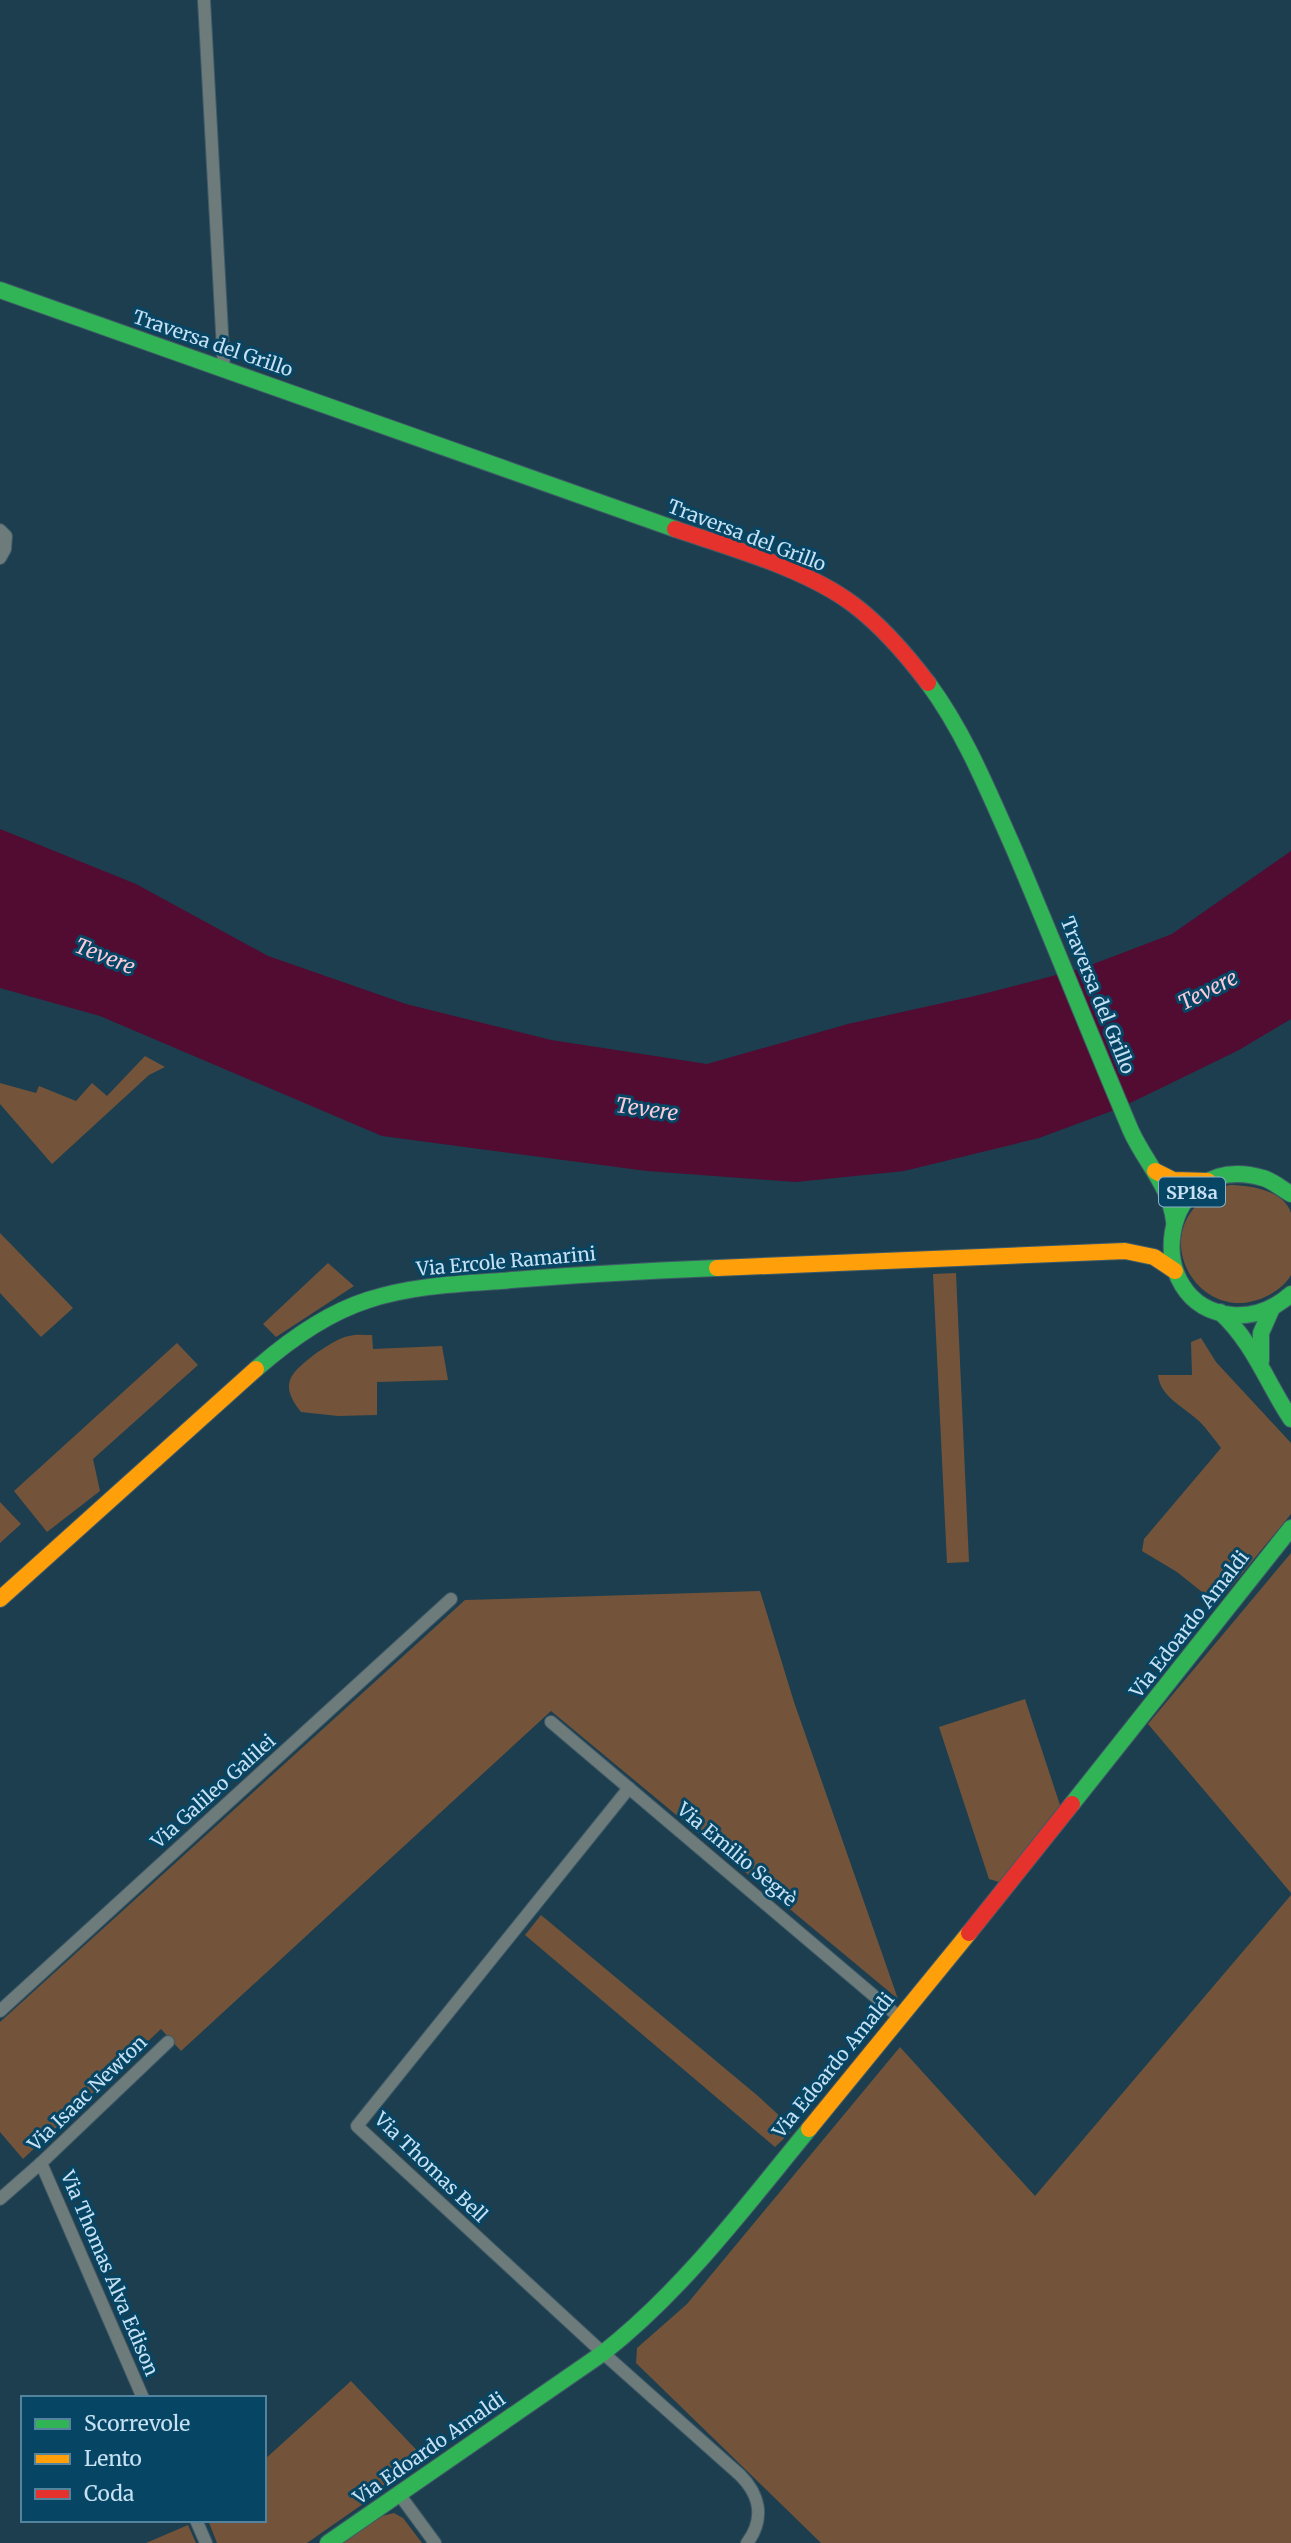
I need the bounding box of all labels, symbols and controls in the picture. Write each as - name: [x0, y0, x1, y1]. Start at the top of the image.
- street label: Traversa del Grillo: [130, 304, 296, 382]
- street label: Traversa del Grillo: [665, 494, 829, 576]
- street label: Traversa del Grillo: [1056, 913, 1140, 1077]
- water label: Tevere: [71, 932, 139, 980]
- water label: Tevere: [1174, 964, 1242, 1016]
- water label: Tevere: [614, 1091, 680, 1127]
- road number: SP18a: [1159, 1177, 1225, 1206]
- street label: Via Ercole Ramarini: [414, 1241, 597, 1281]
- street label: Via Edoardo Amaldi: [1124, 1546, 1254, 1703]
- street label: Via Galileo Galilei: [145, 1729, 280, 1854]
- street label: Via Emilio Segrè: [671, 1796, 802, 1911]
- street label: Via Edoardo Amaldi: [766, 1988, 899, 2143]
- street label: Via Isaac Newton: [22, 2030, 152, 2157]
- street label: Via Thomas Bell: [369, 2106, 493, 2227]
- street label: Via Thomas Alva Edison: [55, 2166, 164, 2380]
- street label: Via Edoardo Amaldi: [348, 2387, 510, 2510]
- legend: [21, 2396, 266, 2522]
- text: Scorrevole: [84, 2410, 190, 2437]
- text: Lento: [84, 2445, 142, 2472]
- text: Coda: [84, 2480, 134, 2507]

